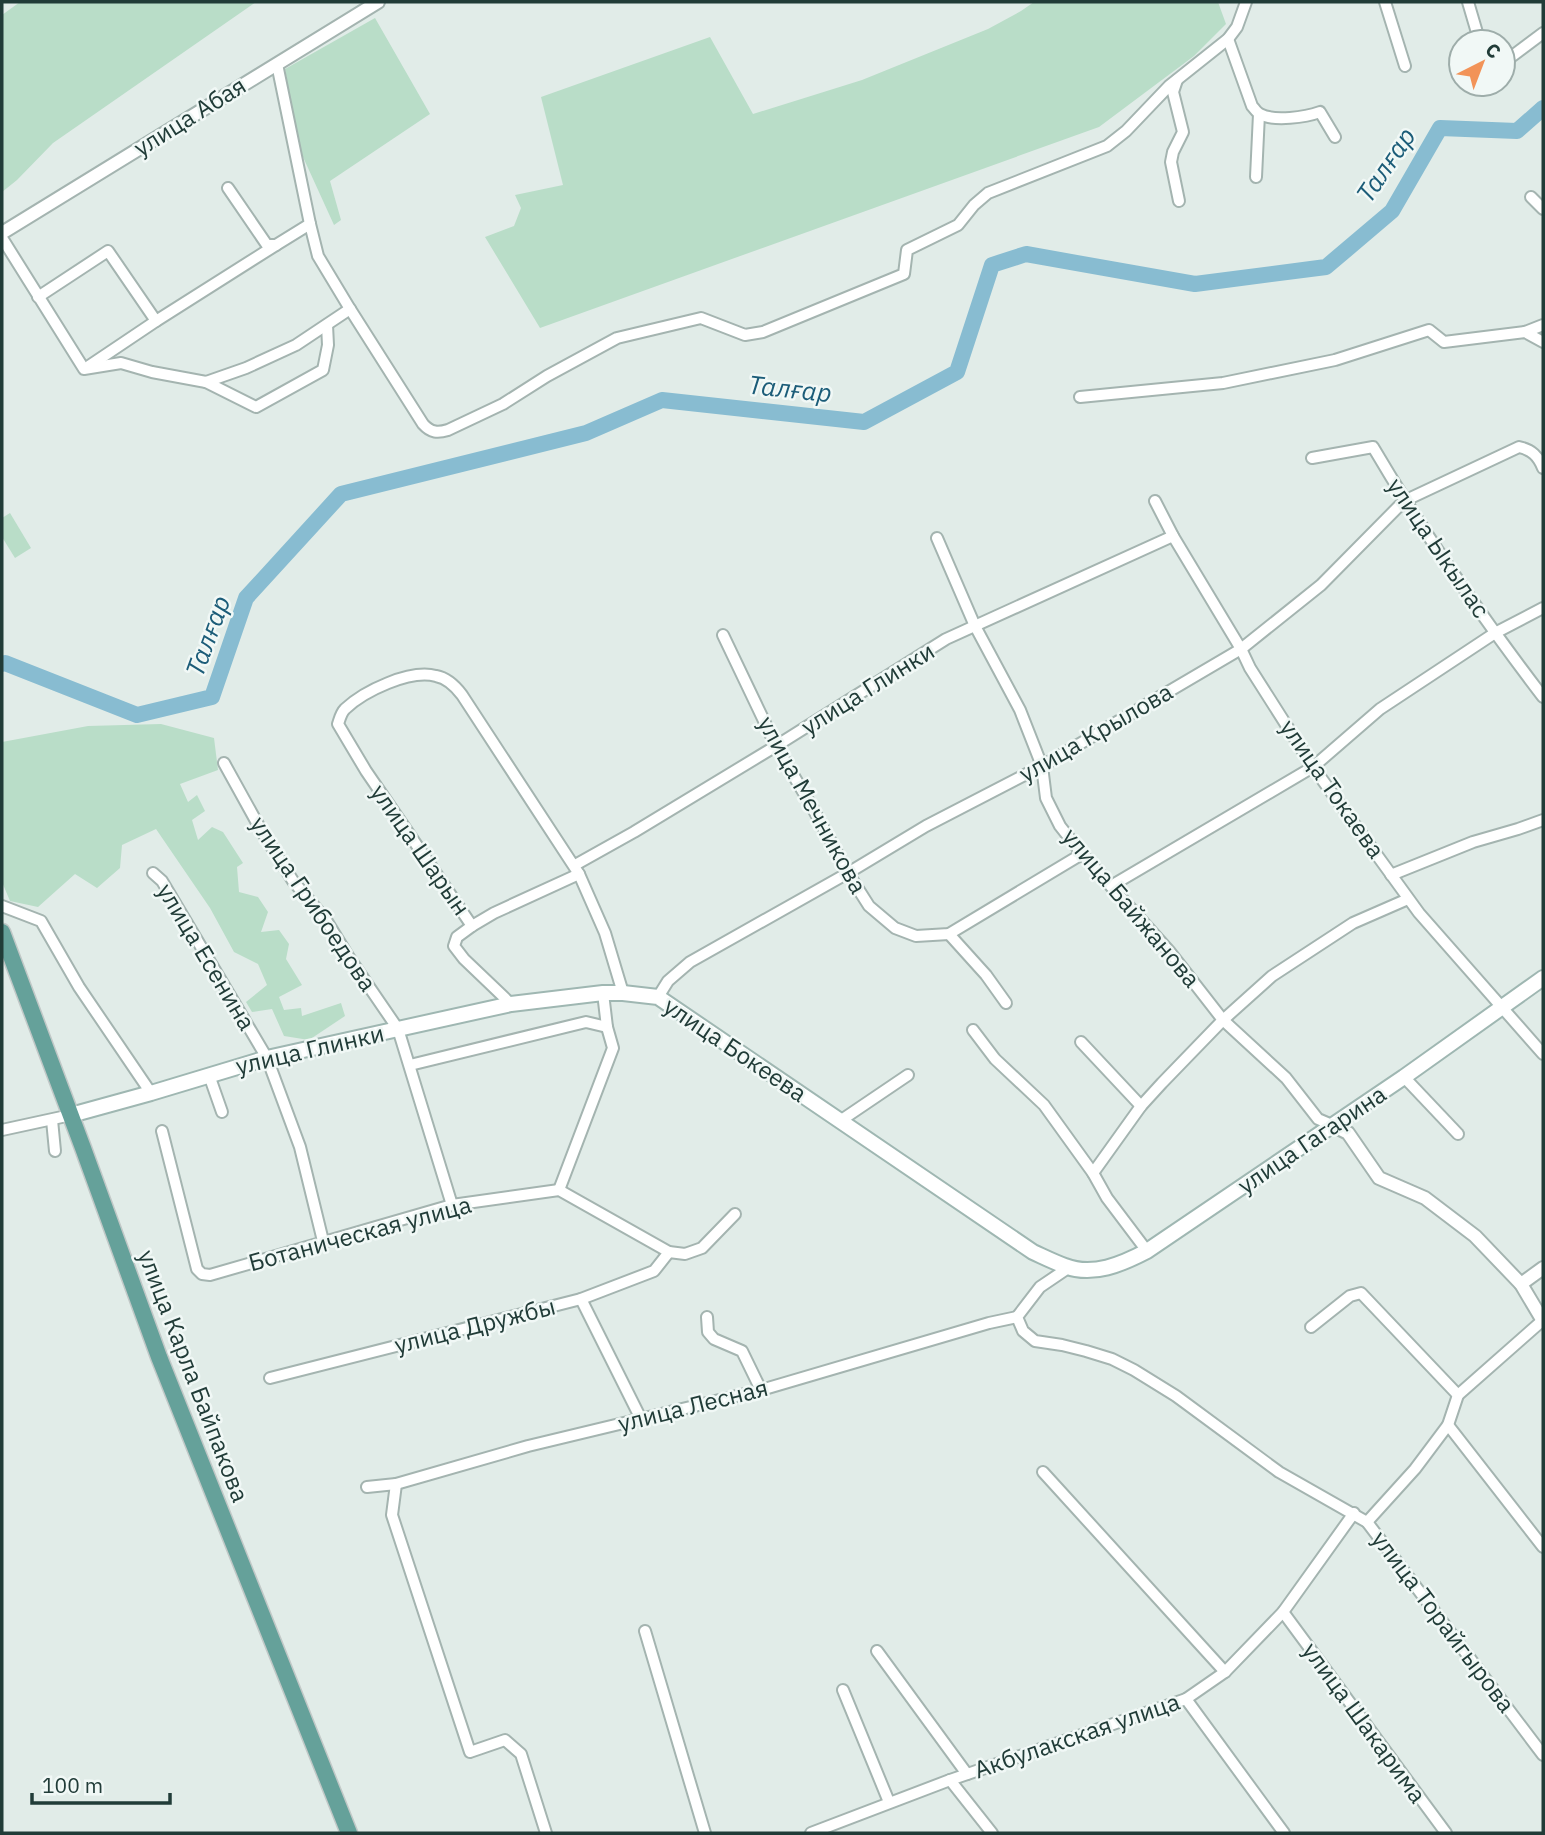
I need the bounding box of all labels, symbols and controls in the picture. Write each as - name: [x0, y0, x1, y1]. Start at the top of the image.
- north arrow: [1447, 28, 1517, 98]
- text: С: [1481, 37, 1506, 63]
- street label: улица Абая: [127, 69, 252, 163]
- water label: Талғар: [1348, 120, 1423, 209]
- water label: Талғар: [747, 367, 834, 409]
- street label: улица Ыкылас: [1380, 471, 1497, 624]
- water label: Талғар: [177, 590, 237, 681]
- street label: улица Глинки: [795, 634, 940, 742]
- street label: улица Крылова: [1013, 675, 1178, 789]
- street label: улица Мечникова: [751, 710, 875, 899]
- street label: улица Токаева: [1273, 713, 1393, 864]
- street label: улица Шарын: [364, 777, 478, 921]
- street label: улица Грибоедова: [243, 810, 384, 997]
- street label: улица Байжанова: [1056, 821, 1208, 994]
- street label: улица Есенина: [150, 877, 263, 1036]
- street label: улица Бокеева: [658, 989, 814, 1109]
- street label: улица Глинки: [232, 1016, 387, 1082]
- street label: улица Гагарина: [1231, 1078, 1392, 1201]
- street label: Ботаническая улица: [245, 1188, 475, 1278]
- street label: улица Карла Байпакова: [131, 1245, 257, 1507]
- street label: улица Дружбы: [391, 1290, 559, 1360]
- street label: улица Лесная: [614, 1371, 771, 1439]
- street label: улица Торайгырова: [1365, 1524, 1523, 1719]
- street label: улица Шакарима: [1296, 1636, 1434, 1809]
- street label: Акбулакская улица: [970, 1685, 1184, 1785]
- scale bar: [32, 1762, 170, 1806]
- text: 100 m: [42, 1771, 103, 1799]

